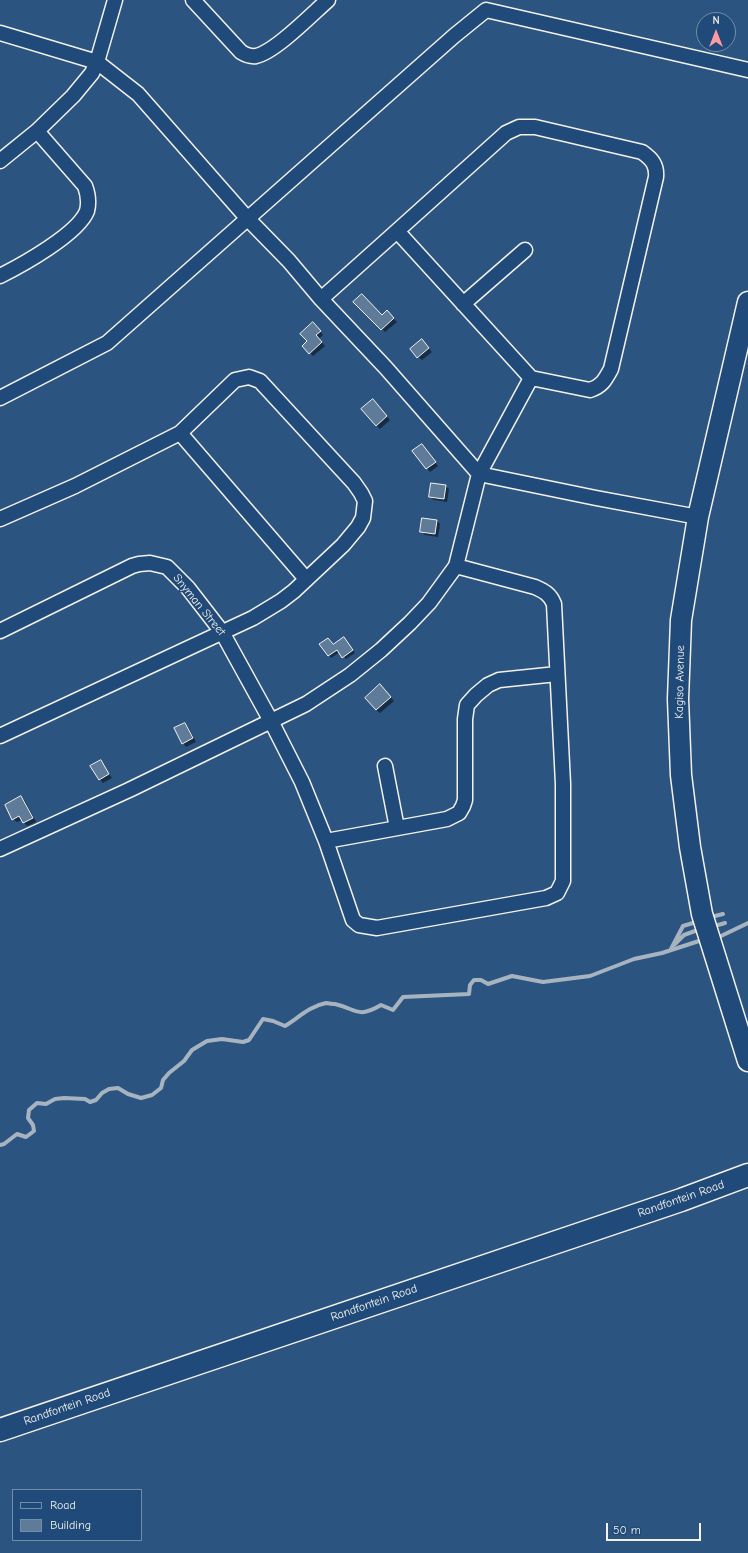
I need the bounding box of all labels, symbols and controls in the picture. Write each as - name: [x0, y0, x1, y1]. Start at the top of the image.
- north arrow: [696, 12, 736, 52]
- text: N: [712, 14, 720, 27]
- street label: Snyman Street: [170, 571, 228, 639]
- street label: Kagiso Avenue: [672, 645, 688, 719]
- street label: Randfontein Road: [636, 1177, 726, 1221]
- street label: Randfontein Road: [329, 1281, 419, 1325]
- street label: Randfontein Road: [22, 1385, 112, 1429]
- legend: [12, 1489, 142, 1541]
- text: Road: [50, 1498, 76, 1512]
- scale bar: [608, 1515, 703, 1541]
- text: Building: [50, 1518, 91, 1532]
- text: 50 m: [613, 1523, 641, 1537]

